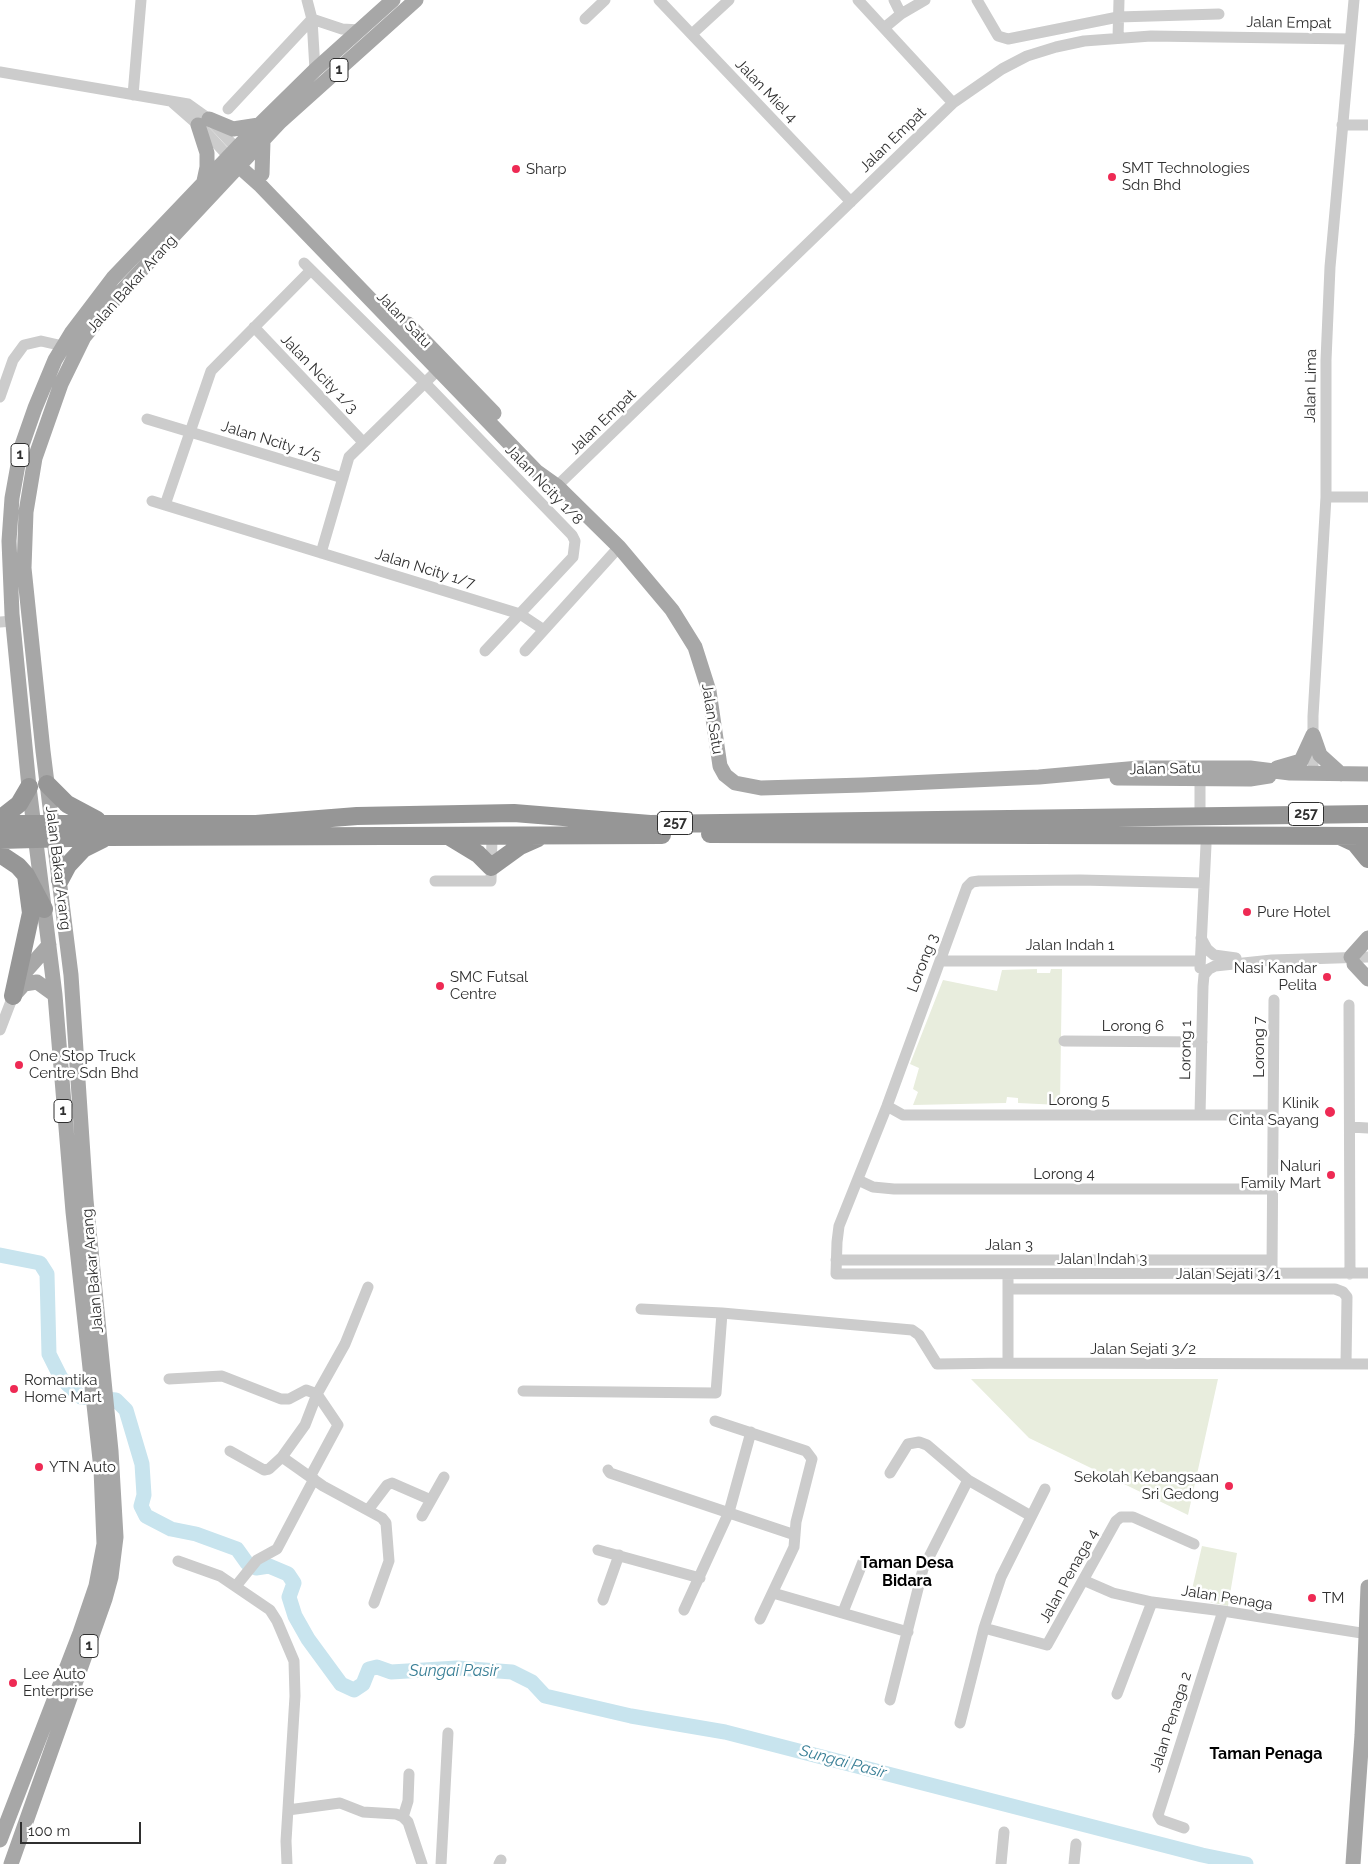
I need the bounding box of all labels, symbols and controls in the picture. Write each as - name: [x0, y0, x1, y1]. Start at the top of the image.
- street label: Jalan Empat: [1246, 13, 1332, 33]
- street label: Jalan Miel 4: [731, 55, 801, 127]
- road number: 1: [330, 58, 348, 82]
- street label: Jalan Empat: [856, 104, 930, 176]
- place label: SMT Technologies Sdn Bhd: [1122, 159, 1250, 194]
- place label: Sharp: [526, 160, 567, 178]
- marker: Sharp: [510, 163, 522, 175]
- marker: SMT Technologies Sdn Bhd: [1106, 171, 1118, 183]
- street label: Jalan Bakar Arang: [83, 232, 181, 336]
- street label: Jalan Satu: [373, 288, 435, 352]
- street label: Jalan Ncity 1/3: [277, 331, 361, 417]
- street label: Jalan Lima: [1301, 349, 1321, 423]
- street label: Jalan Empat: [566, 386, 640, 458]
- street label: Jalan Ncity 1/5: [219, 417, 323, 465]
- street label: Jalan Ncity 1/8: [501, 441, 587, 529]
- road number: 1: [11, 444, 29, 466]
- street label: Jalan Ncity 1/7: [373, 545, 477, 593]
- street label: Jalan Satu: [698, 682, 726, 756]
- street label: Jalan Satu: [1129, 759, 1201, 779]
- road number: 257: [1288, 802, 1324, 826]
- street label: Jalan Bakar Arang: [41, 805, 75, 931]
- road number: 257: [658, 811, 692, 834]
- place label: Pure Hotel: [1257, 903, 1330, 921]
- marker: Pure Hotel: [1241, 906, 1253, 918]
- street label: Lorong 3: [904, 931, 942, 995]
- street label: Jalan Indah 1: [1025, 936, 1115, 954]
- place label: Nasi Kandar Pelita: [1234, 959, 1317, 994]
- place label: SMC Futsal Centre: [450, 968, 528, 1003]
- marker: Nasi Kandar Pelita: [1321, 971, 1333, 983]
- marker: SMC Futsal Centre: [434, 980, 446, 992]
- street label: Lorong 7: [1250, 1016, 1268, 1078]
- street label: Lorong 6: [1102, 1017, 1164, 1035]
- street label: Lorong 1: [1176, 1020, 1196, 1080]
- place label: One Stop Truck Centre Sdn Bhd: [29, 1047, 139, 1082]
- marker: One Stop Truck Centre Sdn Bhd: [13, 1059, 25, 1071]
- street label: Lorong 5: [1048, 1091, 1110, 1109]
- place label: Klinik Cinta Sayang: [1229, 1094, 1319, 1129]
- road number: 1: [54, 1100, 72, 1122]
- marker: Klinik Cinta Sayang: [1323, 1105, 1337, 1119]
- place label: Naluri Family Mart: [1241, 1157, 1321, 1192]
- street label: Lorong 4: [1033, 1165, 1095, 1183]
- marker: Naluri Family Mart: [1325, 1169, 1337, 1181]
- street label: Jalan Bakar Arang: [79, 1208, 107, 1334]
- street label: Jalan 3: [985, 1236, 1033, 1254]
- street label: Jalan Indah 3: [1057, 1250, 1147, 1268]
- street label: Jalan Sejati 3/1: [1176, 1265, 1280, 1283]
- street label: Jalan Sejati 3/2: [1090, 1340, 1196, 1358]
- place label: Romantika Home Mart: [24, 1371, 102, 1406]
- marker: Romantika Home Mart: [8, 1383, 20, 1395]
- place label: YTN Auto: [49, 1458, 116, 1476]
- marker: YTN Auto: [33, 1461, 45, 1473]
- place label: Sekolah Kebangsaan Sri Gedong: [1074, 1468, 1219, 1503]
- marker: Sekolah Kebangsaan Sri Gedong: [1223, 1480, 1235, 1492]
- street label: Jalan Penaga 4: [1036, 1526, 1102, 1626]
- district label: Taman Desa Bidara: [860, 1553, 954, 1591]
- street label: Jalan Penaga: [1180, 1582, 1274, 1614]
- place label: TM: [1322, 1589, 1344, 1607]
- marker: TM: [1306, 1592, 1318, 1604]
- road number: 1: [80, 1634, 98, 1658]
- water label: Sungai Pasir: [409, 1661, 499, 1681]
- place label: Lee Auto Enterprise: [23, 1665, 94, 1700]
- street label: Jalan Penaga 2: [1146, 1670, 1196, 1774]
- marker: Lee Auto Enterprise: [7, 1677, 19, 1689]
- water label: Sungai Pasir: [797, 1741, 889, 1783]
- district label: Taman Penaga: [1210, 1744, 1322, 1764]
- scale bar: [22, 1812, 144, 1844]
- text: 100 m: [28, 1822, 70, 1840]

